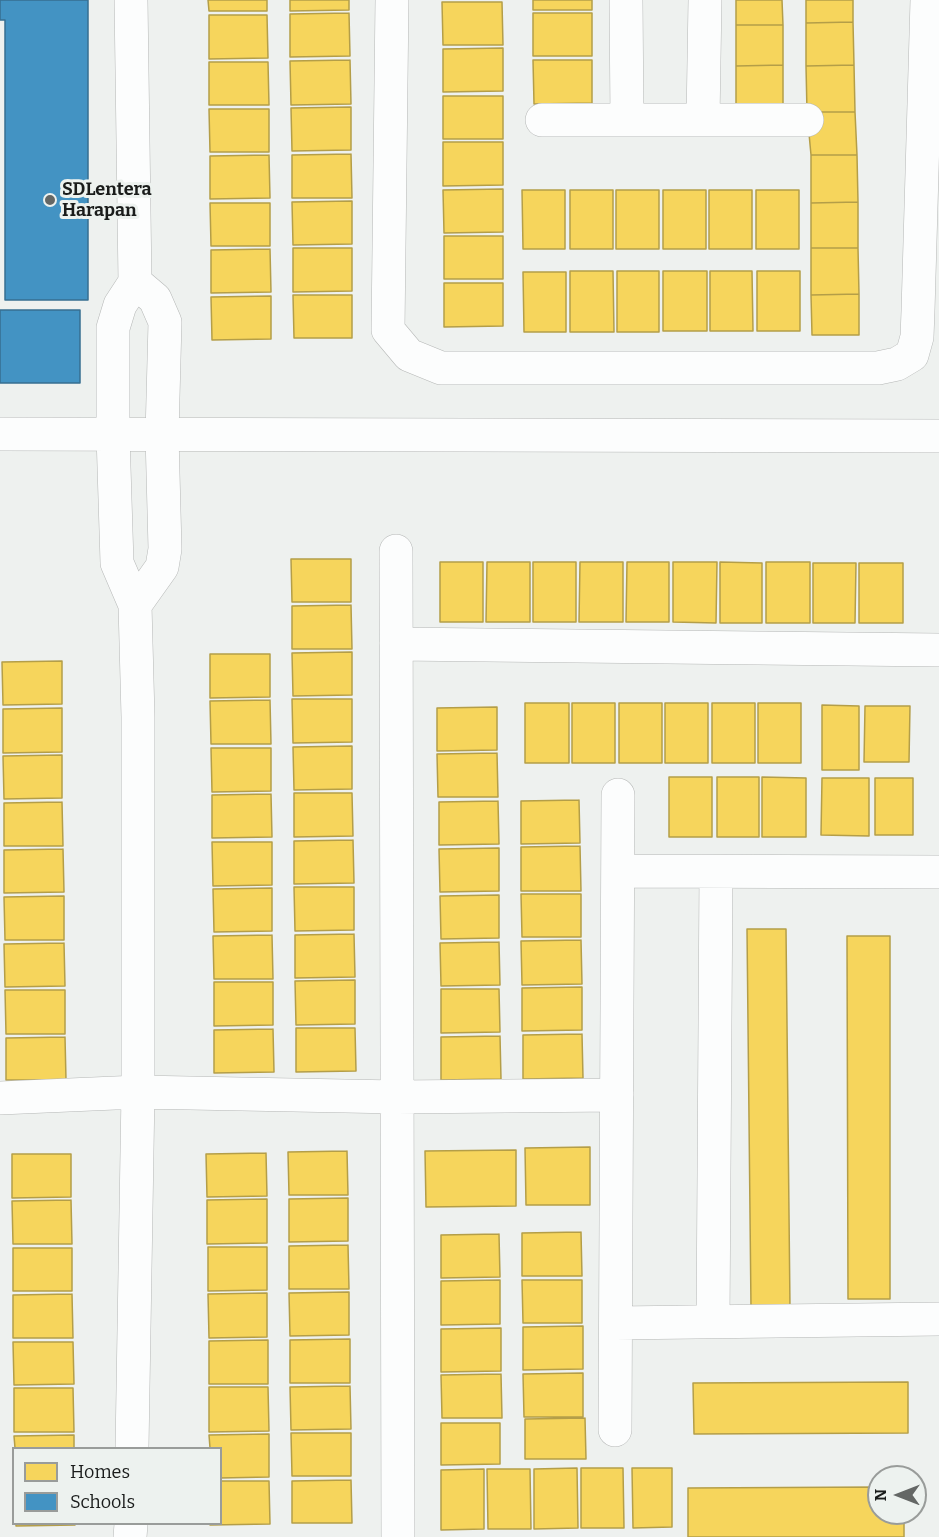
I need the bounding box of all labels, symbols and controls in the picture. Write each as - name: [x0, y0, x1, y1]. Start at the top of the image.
- place label: SDLentera Harapan: [62, 179, 152, 222]
- marker: SDLentera Harapan: [43, 193, 57, 207]
- legend: [12, 1447, 222, 1525]
- text: Homes: [70, 1461, 130, 1483]
- north arrow: [867, 1465, 927, 1525]
- text: N: [871, 1489, 890, 1501]
- text: Schools: [70, 1491, 135, 1513]

